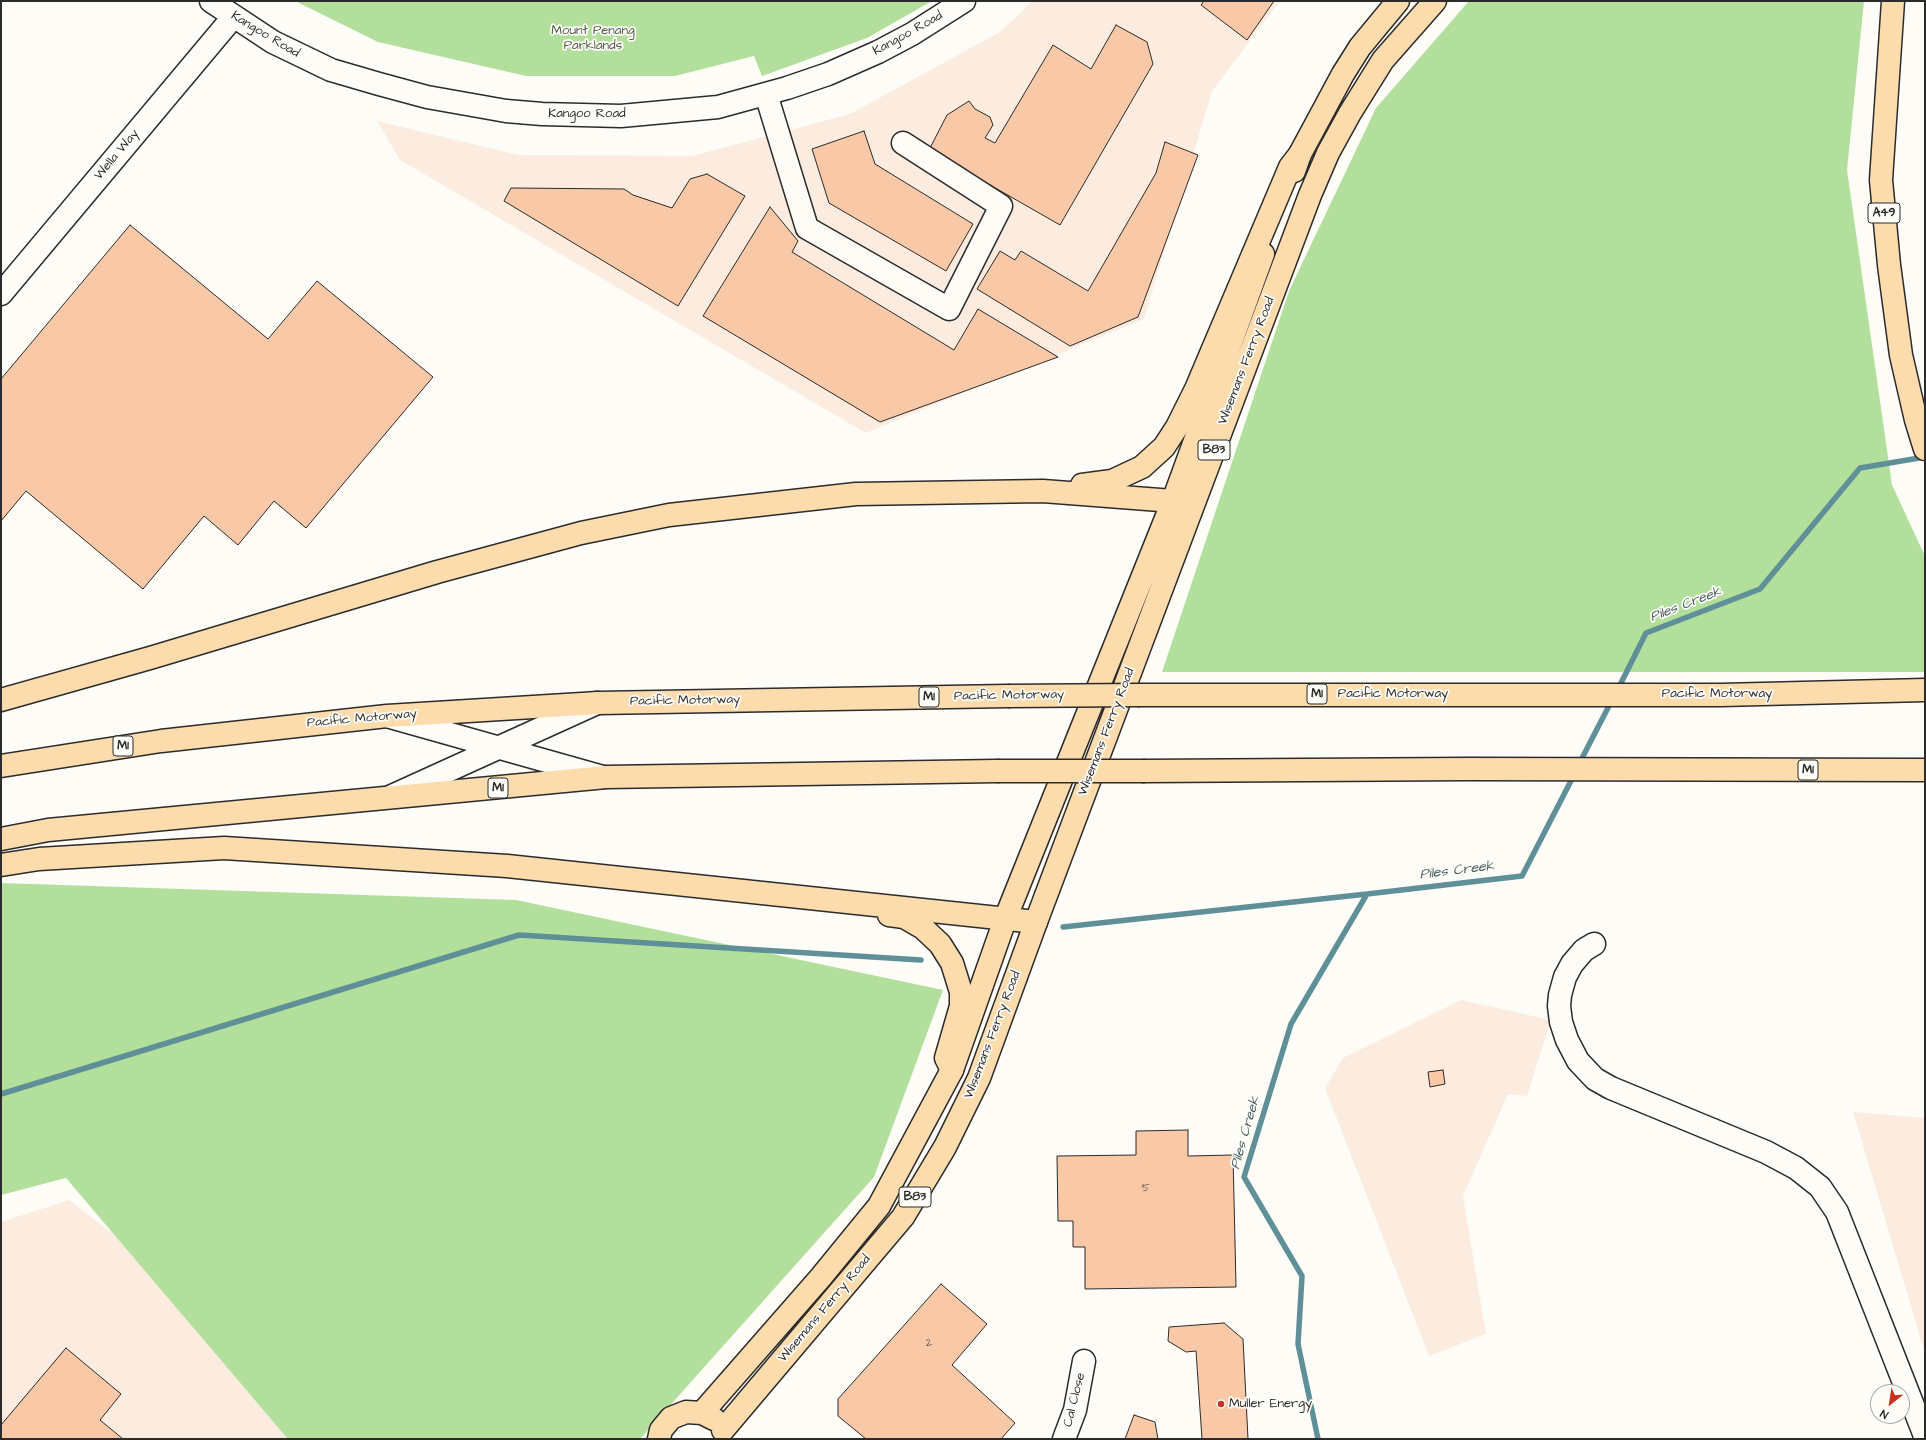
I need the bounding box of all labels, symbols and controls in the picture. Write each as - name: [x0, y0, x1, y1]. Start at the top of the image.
- street label: Kangoo Road: [228, 8, 302, 62]
- street label: Kangoo Road: [870, 8, 946, 60]
- park label: Mount Penang Parklands: [551, 23, 635, 54]
- street label: Kangoo Road: [548, 106, 626, 122]
- street label: Wella Way: [91, 127, 143, 183]
- road number: A49: [1868, 203, 1900, 223]
- street label: Wisemans Ferry Road: [1215, 295, 1279, 427]
- road number: B83: [1198, 440, 1230, 460]
- water label: Piles Creek: [1648, 584, 1724, 626]
- street label: Wisemans Ferry Road: [1075, 666, 1139, 798]
- road number: M1: [1307, 684, 1327, 704]
- street label: Pacific Motorway: [1338, 686, 1448, 702]
- street label: Pacific Motorway: [1662, 686, 1772, 702]
- road number: M1: [919, 687, 939, 707]
- street label: Pacific Motorway: [954, 687, 1064, 705]
- street label: Pacific Motorway: [630, 692, 740, 710]
- street label: Pacific Motorway: [306, 706, 418, 732]
- road number: M1: [113, 736, 133, 756]
- road number: M1: [1798, 760, 1818, 780]
- road number: M1: [488, 778, 508, 798]
- water label: Piles Creek: [1419, 858, 1495, 884]
- street label: Wisemans Ferry Road: [961, 969, 1025, 1101]
- water label: Piles Creek: [1228, 1095, 1264, 1171]
- house number: 5: [1142, 1182, 1150, 1196]
- road number: B83: [899, 1187, 931, 1207]
- street label: Wisemans Ferry Road: [776, 1252, 874, 1366]
- house number: 2: [926, 1337, 932, 1351]
- street label: Cal Close: [1061, 1371, 1089, 1429]
- north arrow: [1870, 1384, 1910, 1424]
- place label: Muller Energy: [1229, 1396, 1312, 1412]
- marker: Muller Energy: [1216, 1399, 1226, 1409]
- text: N: [1878, 1406, 1891, 1422]

